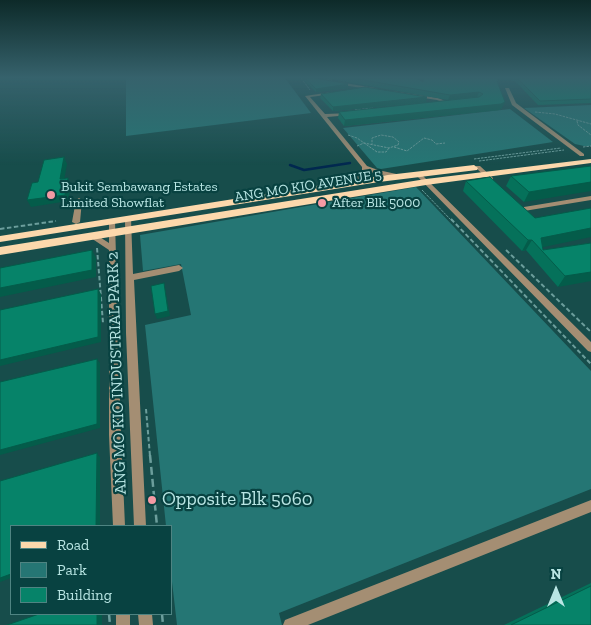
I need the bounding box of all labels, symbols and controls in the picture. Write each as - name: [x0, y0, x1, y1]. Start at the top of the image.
- street label: ANG MO KIO AVENUE 5: [233, 166, 383, 206]
- place label: Bukit Sembawang Estates Limited Showflat: [61, 179, 218, 212]
- marker: Bukit Sembawang Estates Limited Showflat: [45, 189, 57, 201]
- place label: After Blk 5000: [332, 195, 420, 211]
- marker: After Blk 5000: [316, 197, 328, 209]
- street label: ANG MO KIO INDUSTRIAL PARK 2: [103, 251, 131, 495]
- place label: Opposite Blk 5060: [162, 489, 313, 511]
- marker: Opposite Blk 5060: [146, 494, 158, 506]
- legend: [10, 525, 172, 615]
- text: Road: [57, 536, 89, 554]
- text: Park: [57, 561, 87, 579]
- north arrow: [531, 565, 581, 615]
- text: N: [551, 566, 561, 583]
- text: Building: [57, 586, 112, 604]

